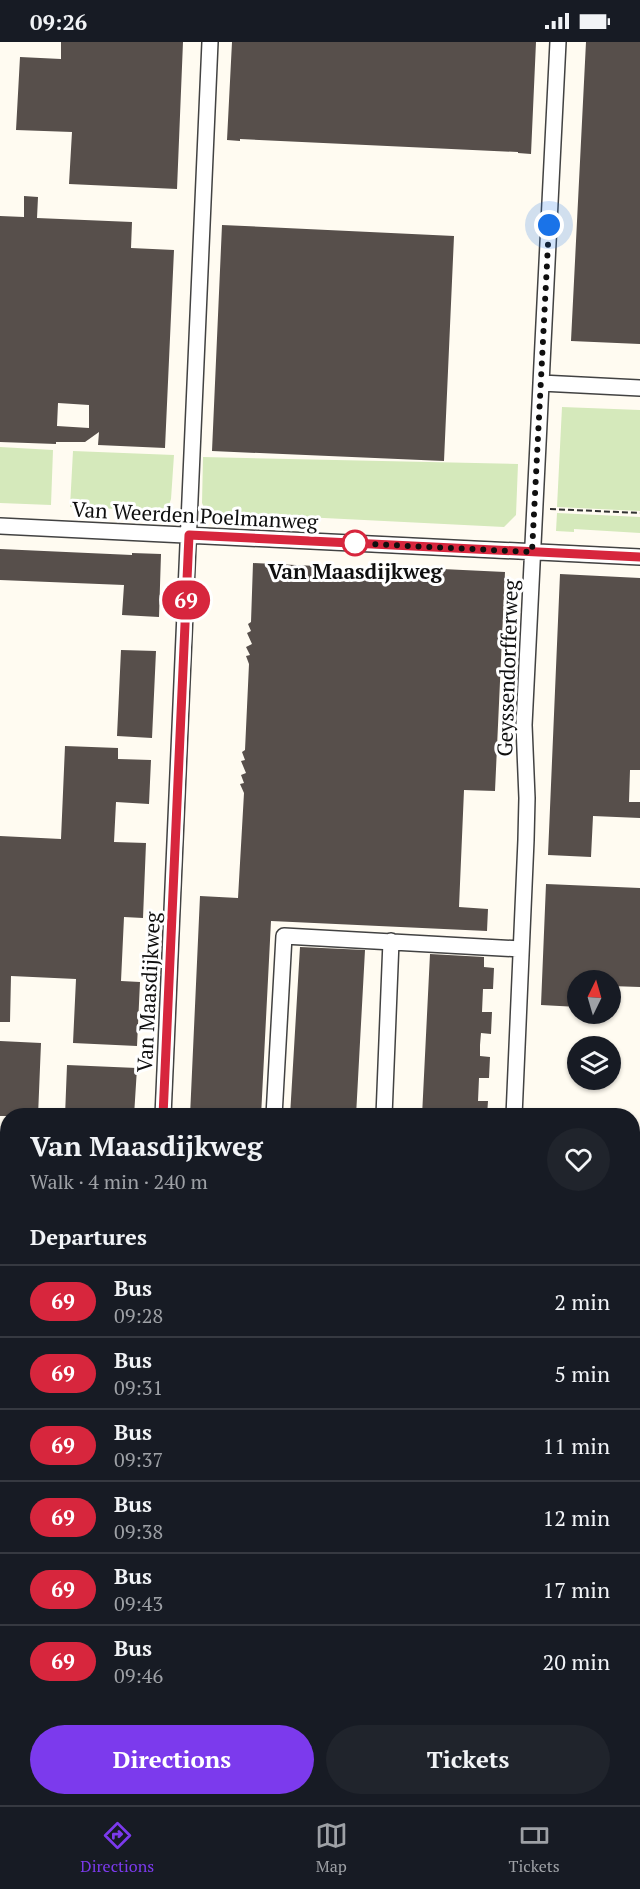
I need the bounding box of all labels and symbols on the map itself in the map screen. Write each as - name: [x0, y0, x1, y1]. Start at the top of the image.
- your location: [534, 210, 564, 240]
- street label: Van Weerden Poelmanweg: [71, 495, 320, 535]
- marker: Van Maasdijkweg: [342, 530, 368, 556]
- place label: Van Maasdijkweg: [268, 557, 443, 585]
- street label: Geyssendorfferweg: [490, 578, 524, 757]
- line badge: 69: [159, 580, 213, 620]
- street label: Van Maasdijkweg: [130, 910, 166, 1073]
- north arrow: [567, 970, 621, 1024]

